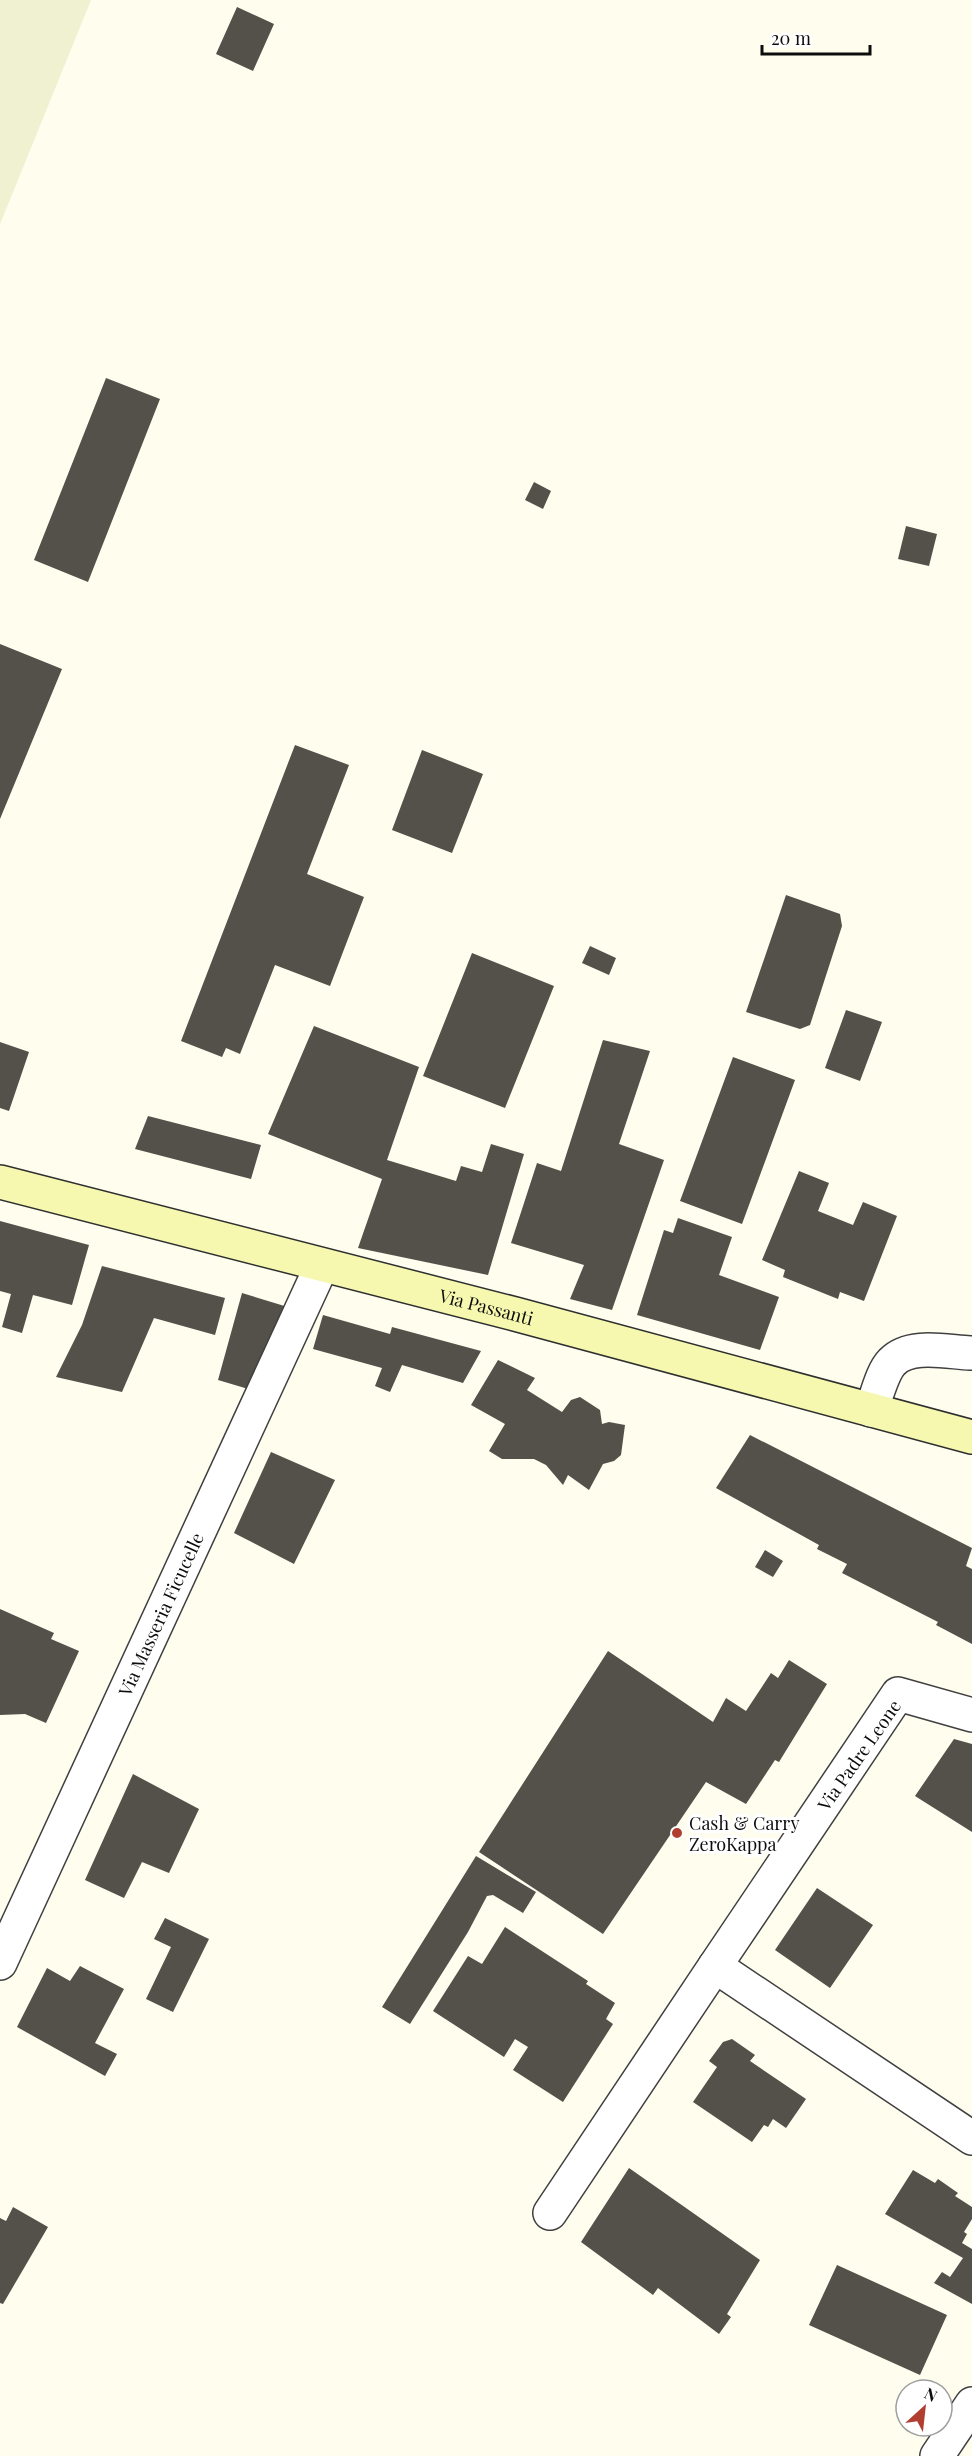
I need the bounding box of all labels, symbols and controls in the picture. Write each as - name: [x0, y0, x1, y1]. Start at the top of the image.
- scale bar: [762, 18, 870, 56]
- text: 20 m: [771, 26, 811, 50]
- street label: Via Passanti: [436, 1283, 536, 1330]
- street label: Via Masseria Ficucelle: [112, 1529, 209, 1701]
- street label: Via Padre Leone: [811, 1695, 906, 1816]
- place label: Cash & Carry ZeroKappa: [689, 1811, 799, 1856]
- marker: Cash & Carry ZeroKappa: [670, 1826, 684, 1840]
- north arrow: [894, 2378, 954, 2438]
- text: N: [921, 2382, 941, 2406]

